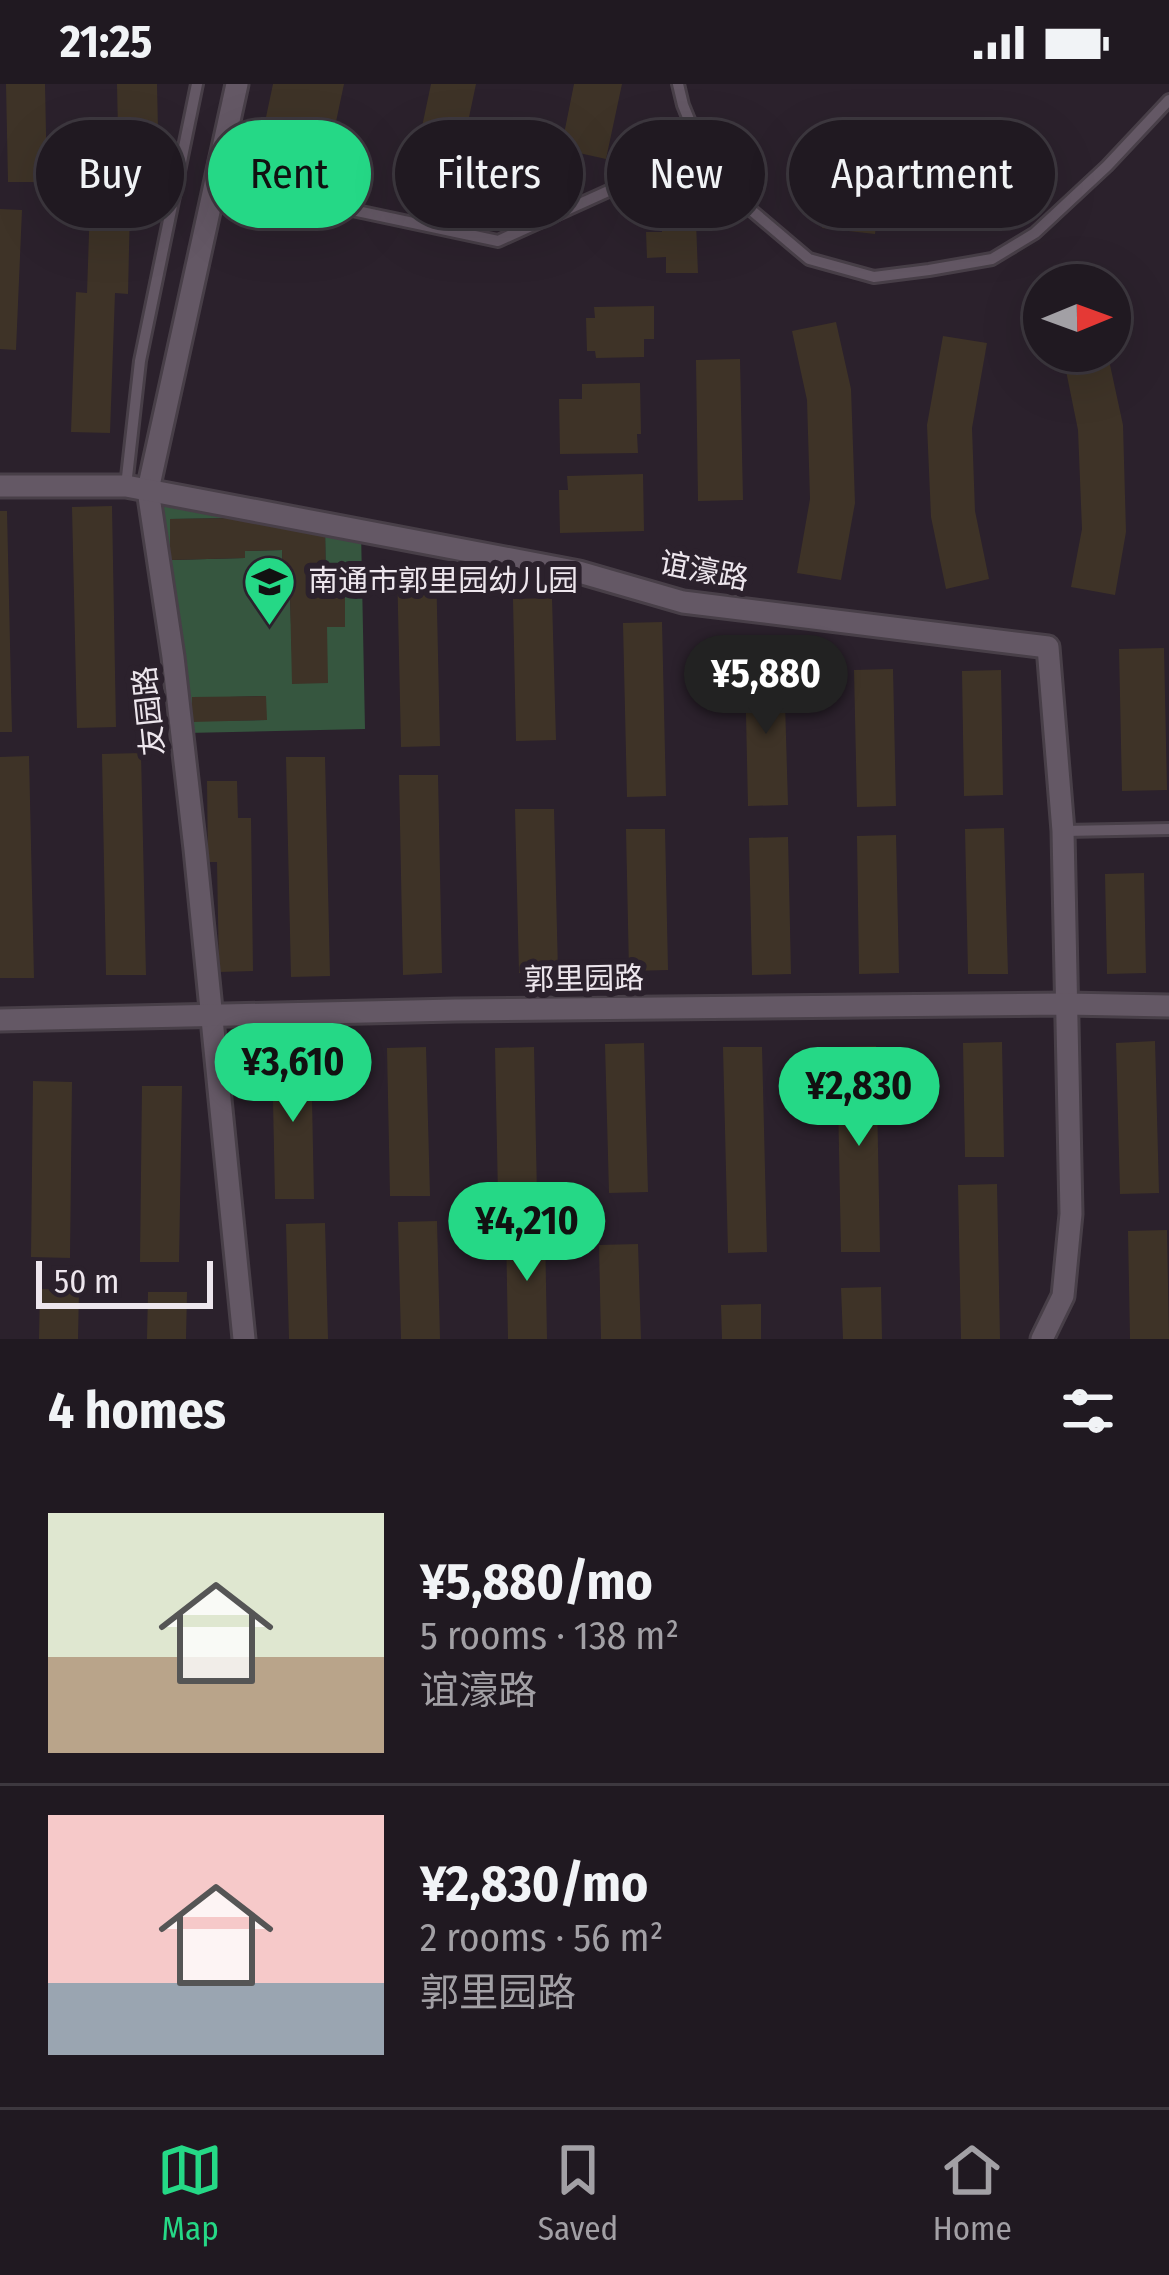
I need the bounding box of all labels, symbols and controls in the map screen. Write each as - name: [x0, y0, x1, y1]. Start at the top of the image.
- text: 21:25: [60, 15, 152, 69]
- chip: Buy: [36, 120, 184, 228]
- chip: Rent: [208, 120, 371, 228]
- chip: Filters: [395, 120, 583, 228]
- chip: New: [607, 120, 765, 228]
- chip: Apartment: [789, 120, 1055, 228]
- north arrow: [1023, 264, 1131, 372]
- map controls: [1023, 264, 1131, 372]
- street label: 谊濠路: [656, 545, 752, 597]
- school or university icon: 南通市郭里园幼儿园: [241, 553, 297, 627]
- place label: 南通市郭里园幼儿园: [308, 563, 578, 599]
- pin: ¥5,880: [668, 635, 864, 737]
- text: ¥5,880: [711, 651, 821, 697]
- street label: 友园路: [126, 664, 172, 758]
- street label: 郭里园路: [524, 960, 644, 998]
- pin: ¥3,610: [195, 1023, 391, 1125]
- text: ¥3,610: [242, 1039, 344, 1085]
- pin: ¥2,830: [761, 1047, 957, 1149]
- text: ¥2,830: [806, 1063, 912, 1109]
- pin: ¥4,210: [429, 1182, 625, 1284]
- text: ¥4,210: [475, 1198, 579, 1244]
- scale bar: [36, 1255, 213, 1308]
- text: 50 m: [54, 1262, 119, 1302]
- icon: filters: [1055, 1378, 1121, 1444]
- text: 4 homes: [48, 1380, 226, 1442]
- text: ¥5,880/mo: [420, 1551, 653, 1613]
- icon: home: [144, 1561, 288, 1705]
- text: 5 rooms · 138 m²: [420, 1613, 679, 1659]
- text: 谊濠路: [420, 1668, 537, 1714]
- text: ¥2,830/mo: [420, 1853, 648, 1915]
- icon: home: [144, 1863, 288, 2007]
- text: 2 rooms · 56 m²: [420, 1915, 663, 1961]
- text: 郭里园路: [420, 1970, 576, 2016]
- tab: Map: [157, 2137, 223, 2249]
- tab: Saved: [538, 2137, 618, 2249]
- tab: Home: [933, 2137, 1012, 2249]

